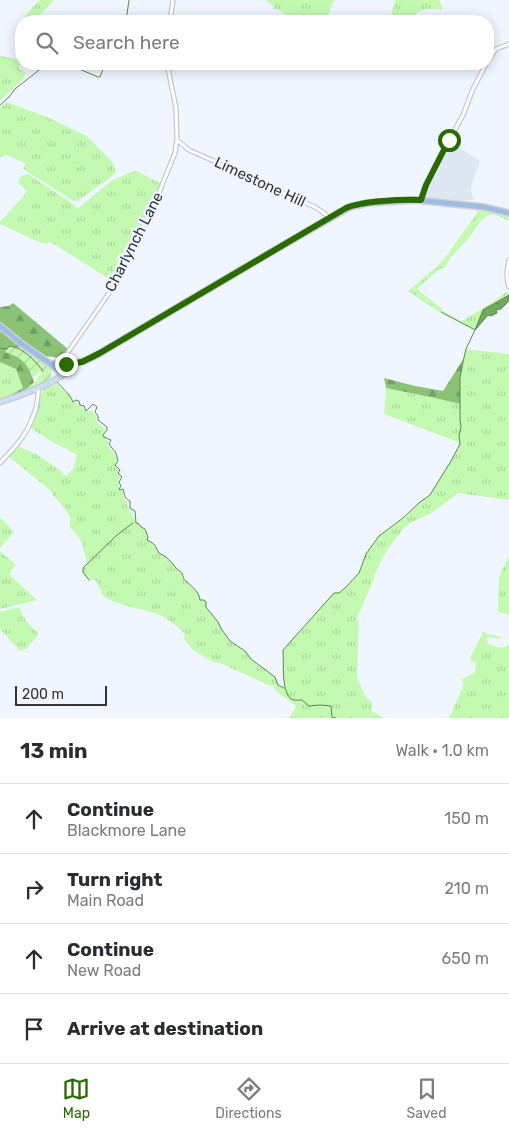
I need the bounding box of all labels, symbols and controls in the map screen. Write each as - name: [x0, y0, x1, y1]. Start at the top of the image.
- search box: [15, 15, 494, 70]
- icon: search: [33, 29, 61, 57]
- text: Search here: [73, 31, 180, 54]
- route start: [438, 129, 461, 152]
- street label: Limestone Hill: [211, 153, 309, 211]
- street label: Charlynch Lane: [101, 189, 167, 295]
- route end: [55, 353, 78, 376]
- scale bar: [15, 683, 108, 706]
- text: 200 m: [22, 686, 64, 703]
- text: 13 min: [20, 738, 88, 763]
- text: Walk · 1.0 km: [395, 741, 489, 760]
- text: Continue: [67, 798, 154, 821]
- icon: ahead: [20, 805, 48, 833]
- text: 150 m: [444, 809, 489, 828]
- text: Blackmore Lane: [67, 821, 186, 840]
- text: Turn right: [67, 868, 162, 891]
- icon: right: [20, 875, 48, 903]
- text: 210 m: [444, 879, 489, 898]
- text: Main Road: [67, 891, 144, 910]
- text: Continue: [67, 938, 154, 961]
- icon: ahead: [20, 945, 48, 973]
- text: 650 m: [442, 949, 489, 968]
- text: New Road: [67, 961, 141, 980]
- icon: arrive: [20, 1015, 48, 1043]
- text: Arrive at destination: [67, 1017, 263, 1040]
- tab: Map: [62, 1075, 90, 1122]
- tab: Directions: [215, 1075, 282, 1122]
- tab: Saved: [407, 1075, 447, 1122]

